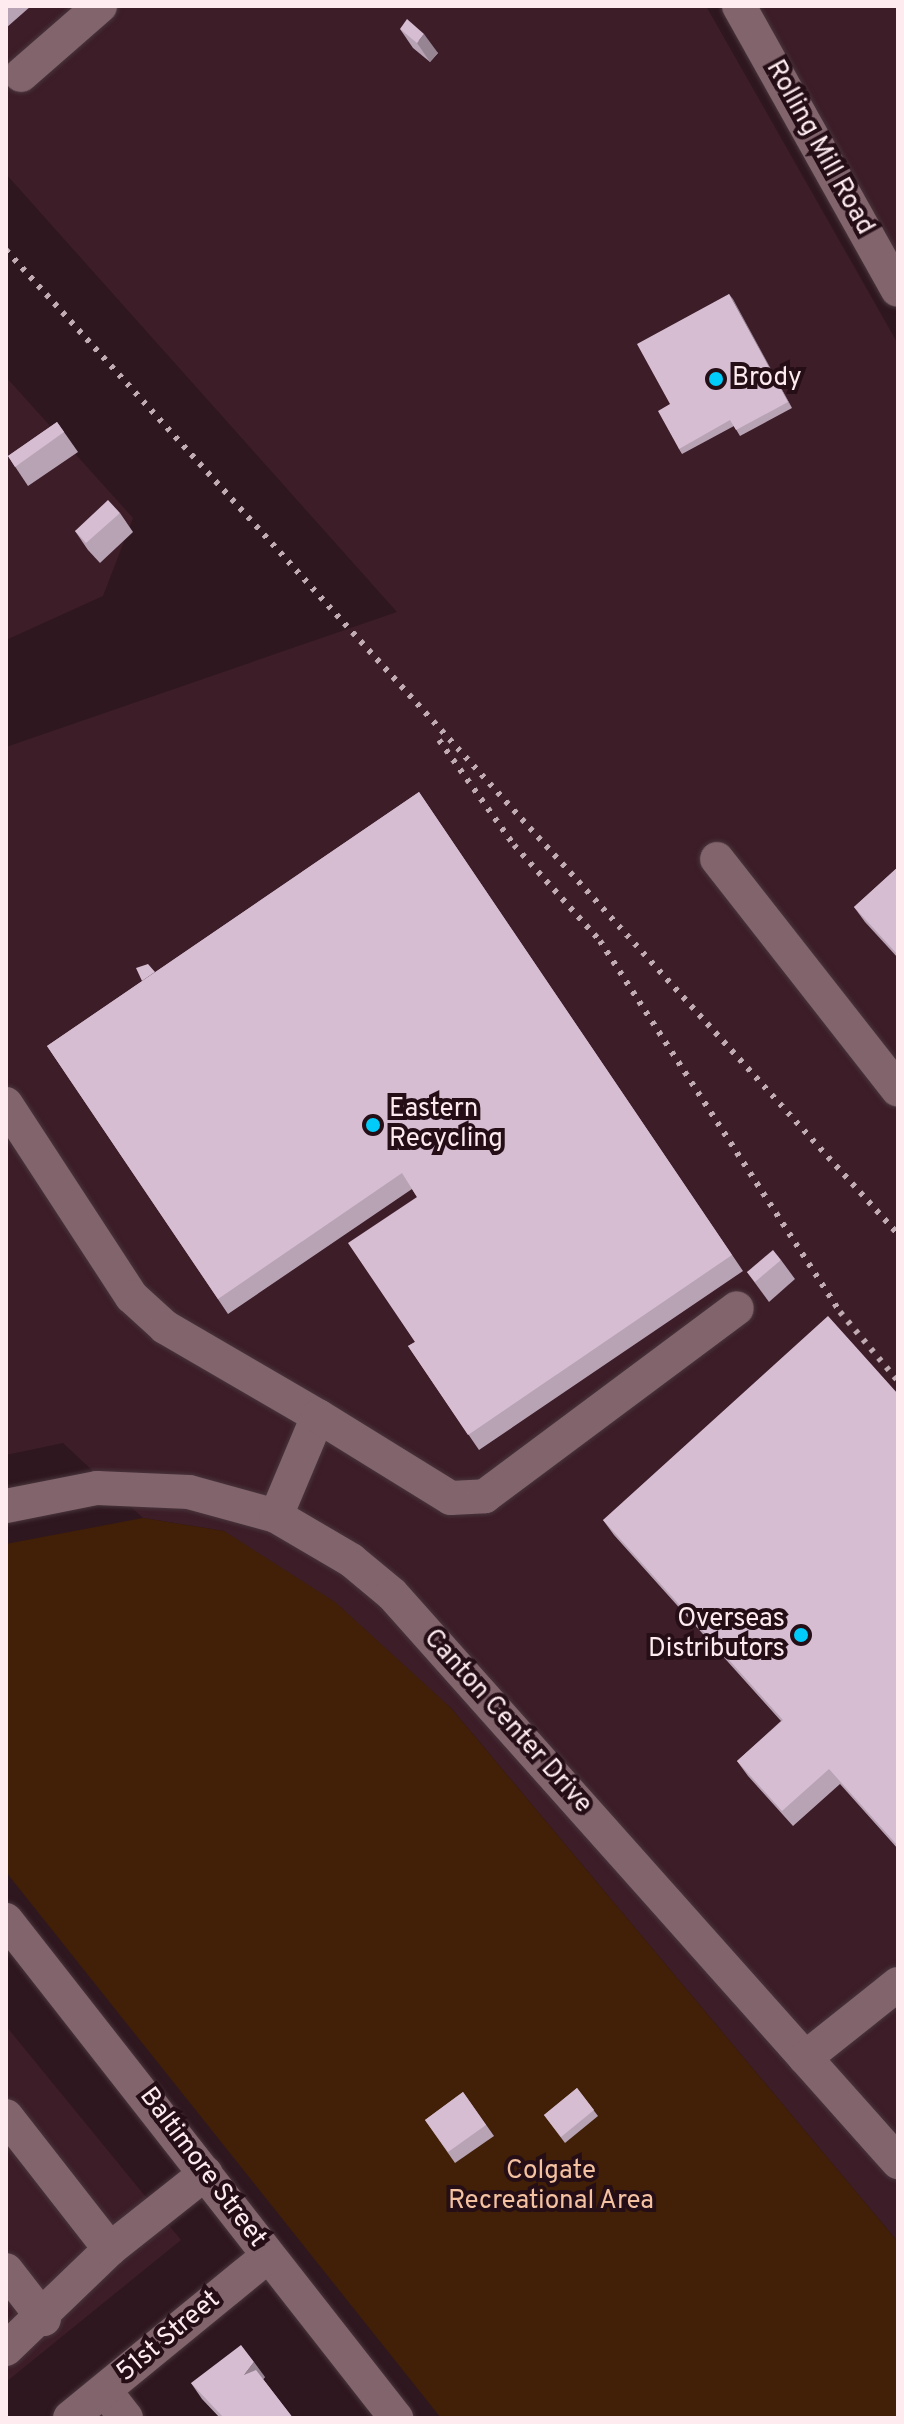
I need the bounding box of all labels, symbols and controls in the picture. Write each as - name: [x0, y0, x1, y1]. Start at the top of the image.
- street label: Rolling Mill Road: [758, 55, 880, 241]
- place label: Brody: [732, 363, 802, 395]
- marker: Brody: [707, 370, 725, 388]
- place label: Eastern Recycling: [389, 1094, 503, 1156]
- marker: Eastern Recycling: [364, 1116, 382, 1134]
- place label: Overseas Distributors: [648, 1604, 785, 1666]
- street label: Canton Center Drive: [416, 1624, 598, 1820]
- marker: Overseas Distributors: [792, 1626, 810, 1644]
- street label: Baltimore Street: [132, 2082, 272, 2254]
- park label: Colgate Recreational Area: [447, 2156, 655, 2218]
- street label: 51st Street: [111, 2285, 227, 2389]

